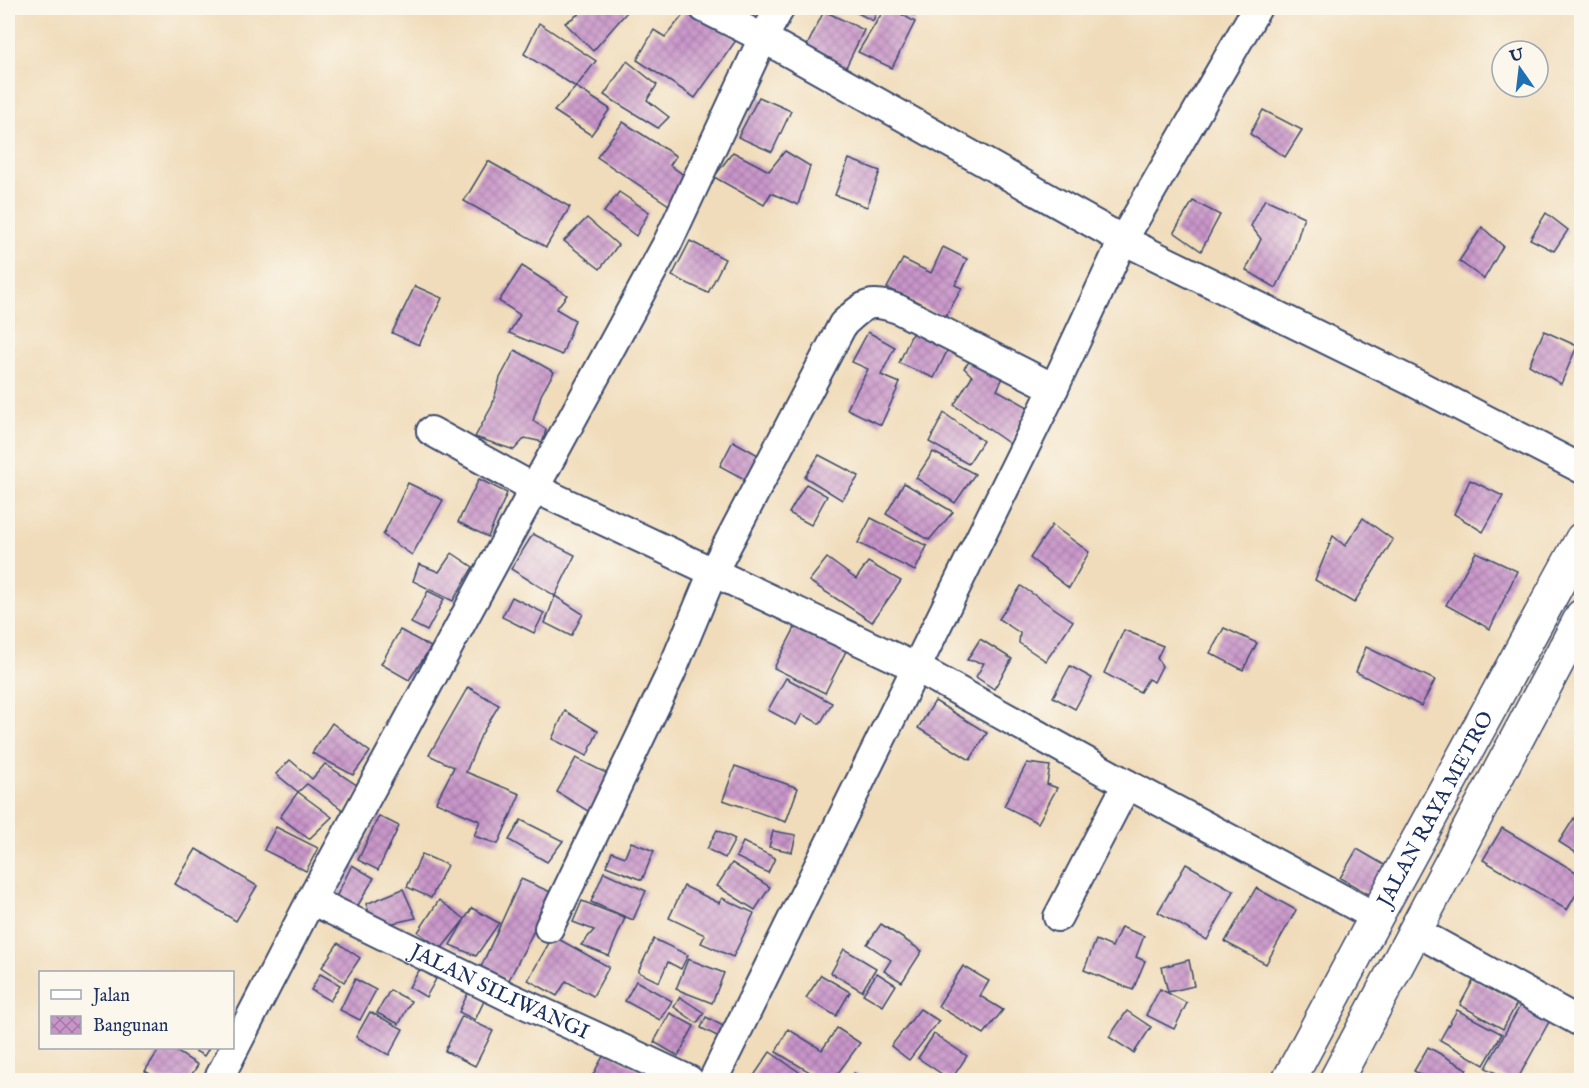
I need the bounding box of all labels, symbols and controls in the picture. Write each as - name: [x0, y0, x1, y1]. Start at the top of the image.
- north arrow: [1490, 39, 1550, 99]
- text: U: [1507, 45, 1526, 68]
- street label: JALAN RAYA METRO: [1371, 707, 1501, 914]
- street label: JALAN SILIWANGI: [404, 938, 593, 1047]
- legend: [39, 971, 234, 1049]
- text: Jalan: [91, 985, 130, 1008]
- text: Bangunan: [93, 1015, 169, 1038]

